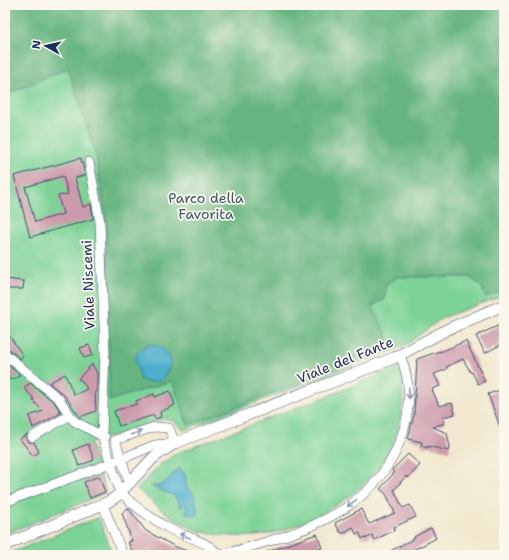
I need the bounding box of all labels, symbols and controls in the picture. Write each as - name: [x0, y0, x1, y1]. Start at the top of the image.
- north arrow: [26, 26, 66, 66]
- text: N: [29, 39, 45, 50]
- park label: Parco della Favorita: [168, 189, 244, 223]
- street label: Viale Niscemi: [77, 240, 99, 330]
- street label: Viale del Fante: [294, 332, 396, 387]
- one-way arrow: [405, 386, 413, 399]
- one-way arrow: [130, 429, 143, 436]
- one-way arrow: [346, 499, 357, 508]
- one-way arrow: [179, 532, 191, 540]

